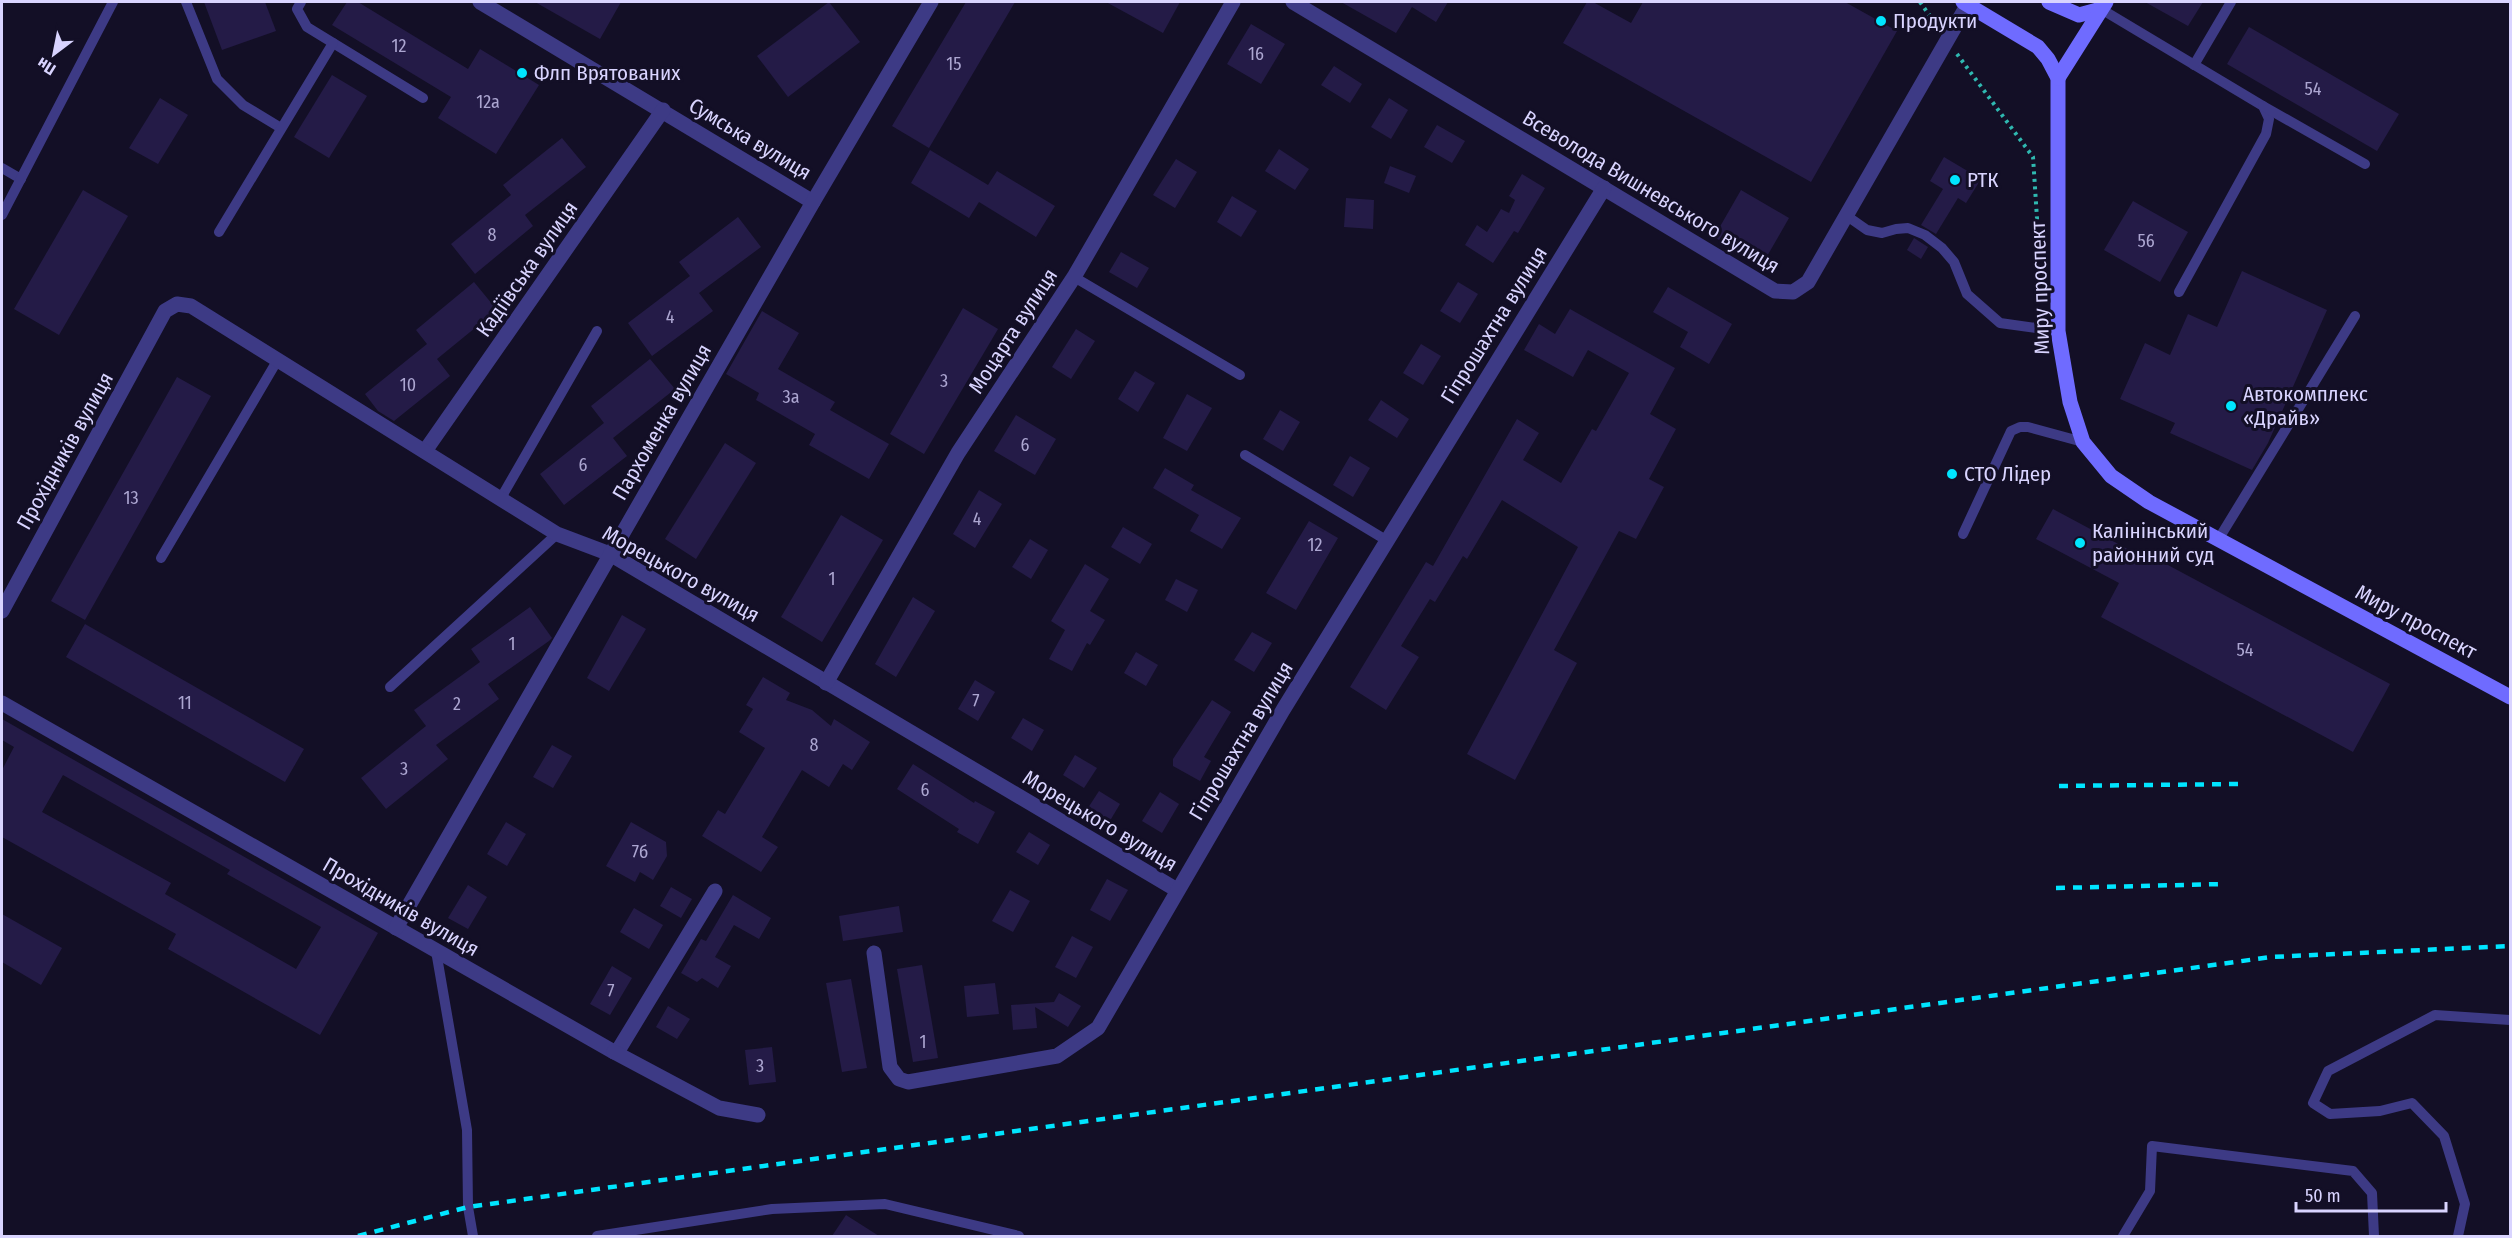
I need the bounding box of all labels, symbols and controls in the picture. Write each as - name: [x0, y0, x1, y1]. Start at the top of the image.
- place label: Продукти: [1893, 8, 1977, 34]
- marker: Продукти: [1874, 14, 1888, 28]
- north arrow: [24, 24, 84, 84]
- house number: 12: [392, 35, 407, 57]
- house number: 16: [1248, 43, 1264, 65]
- text: Пн: [34, 53, 59, 79]
- house number: 15: [946, 53, 962, 75]
- place label: Флп Врятованих: [534, 60, 681, 86]
- marker: Флп Врятованих: [515, 66, 529, 80]
- house number: 54: [2305, 78, 2322, 100]
- house number: 12а: [476, 91, 500, 113]
- street label: Сумська вулиця: [684, 92, 816, 186]
- street label: Всеволода Вишневського вулиця: [1518, 105, 1784, 279]
- place label: РТК: [1967, 167, 1999, 193]
- marker: РТК: [1948, 173, 1962, 187]
- street label: Кадіївська вулиця: [471, 196, 583, 342]
- street label: Миру проспект: [2025, 220, 2055, 355]
- house number: 8: [488, 224, 497, 246]
- house number: 56: [2137, 230, 2155, 252]
- street label: Гіпрошахтна вулиця: [1435, 241, 1553, 409]
- street label: Моцарта вулиця: [963, 263, 1063, 399]
- house number: 4: [666, 306, 675, 328]
- street label: Пархоменка вулиця: [607, 339, 717, 505]
- street label: Прохідників вулиця: [11, 368, 119, 534]
- house number: 3: [940, 370, 948, 392]
- house number: 10: [400, 374, 416, 396]
- place label: Автокомплекс «Драйв»: [2243, 381, 2368, 431]
- house number: 3а: [783, 386, 800, 408]
- marker: Автокомплекс «Драйв»: [2224, 399, 2238, 413]
- house number: 6: [1021, 434, 1030, 456]
- house number: 6: [579, 454, 588, 476]
- place label: СТО Лідер: [1964, 461, 2051, 487]
- marker: СТО Лідер: [1945, 467, 1959, 481]
- house number: 13: [123, 487, 139, 509]
- house number: 4: [973, 508, 982, 530]
- place label: Калінінський районний суд: [2092, 518, 2214, 568]
- street label: Морецького вулиця: [598, 520, 764, 628]
- house number: 12: [1308, 534, 1323, 556]
- marker: Калінінський районний суд: [2073, 536, 2087, 550]
- house number: 1: [828, 568, 836, 590]
- street label: Миру проспект: [2351, 579, 2482, 665]
- house number: 1: [508, 633, 516, 655]
- house number: 54: [2237, 639, 2254, 661]
- street label: Гіпрошахтна вулиця: [1183, 657, 1299, 825]
- house number: 7: [972, 690, 980, 712]
- house number: 11: [178, 692, 192, 714]
- house number: 2: [453, 693, 461, 715]
- house number: 8: [810, 734, 819, 756]
- house number: 3: [400, 758, 408, 780]
- street label: Морецького вулиця: [1018, 765, 1182, 877]
- house number: 6: [921, 779, 930, 801]
- house number: 7б: [632, 841, 648, 863]
- street label: Прохідників вулиця: [318, 852, 484, 962]
- house number: 7: [607, 980, 615, 1002]
- house number: 1: [919, 1031, 927, 1053]
- house number: 3: [756, 1055, 764, 1077]
- scale bar: [2296, 1175, 2446, 1213]
- text: 50 m: [2305, 1185, 2341, 1207]

